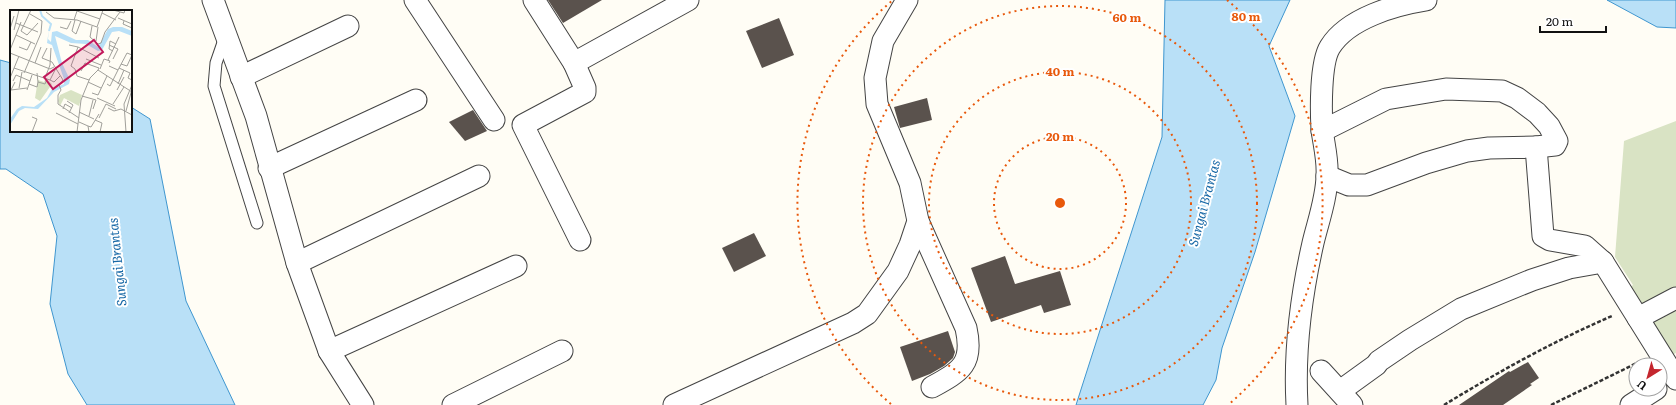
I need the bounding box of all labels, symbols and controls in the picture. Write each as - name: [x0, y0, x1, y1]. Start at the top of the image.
- text: 80 m: [1232, 7, 1260, 25]
- text: 60 m: [1113, 8, 1141, 26]
- scale bar: [1540, 8, 1606, 34]
- inset map: [10, 10, 132, 132]
- text: 20 m: [1546, 12, 1573, 30]
- text: 40 m: [1046, 62, 1075, 80]
- text: 20 m: [1046, 127, 1074, 145]
- water label: Sungai Brantas: [1183, 157, 1224, 248]
- centre of rings: [1053, 196, 1067, 210]
- water label: Sungai Brantas: [102, 217, 131, 307]
- north arrow: [1628, 357, 1668, 397]
- text: U: [1633, 377, 1650, 395]

